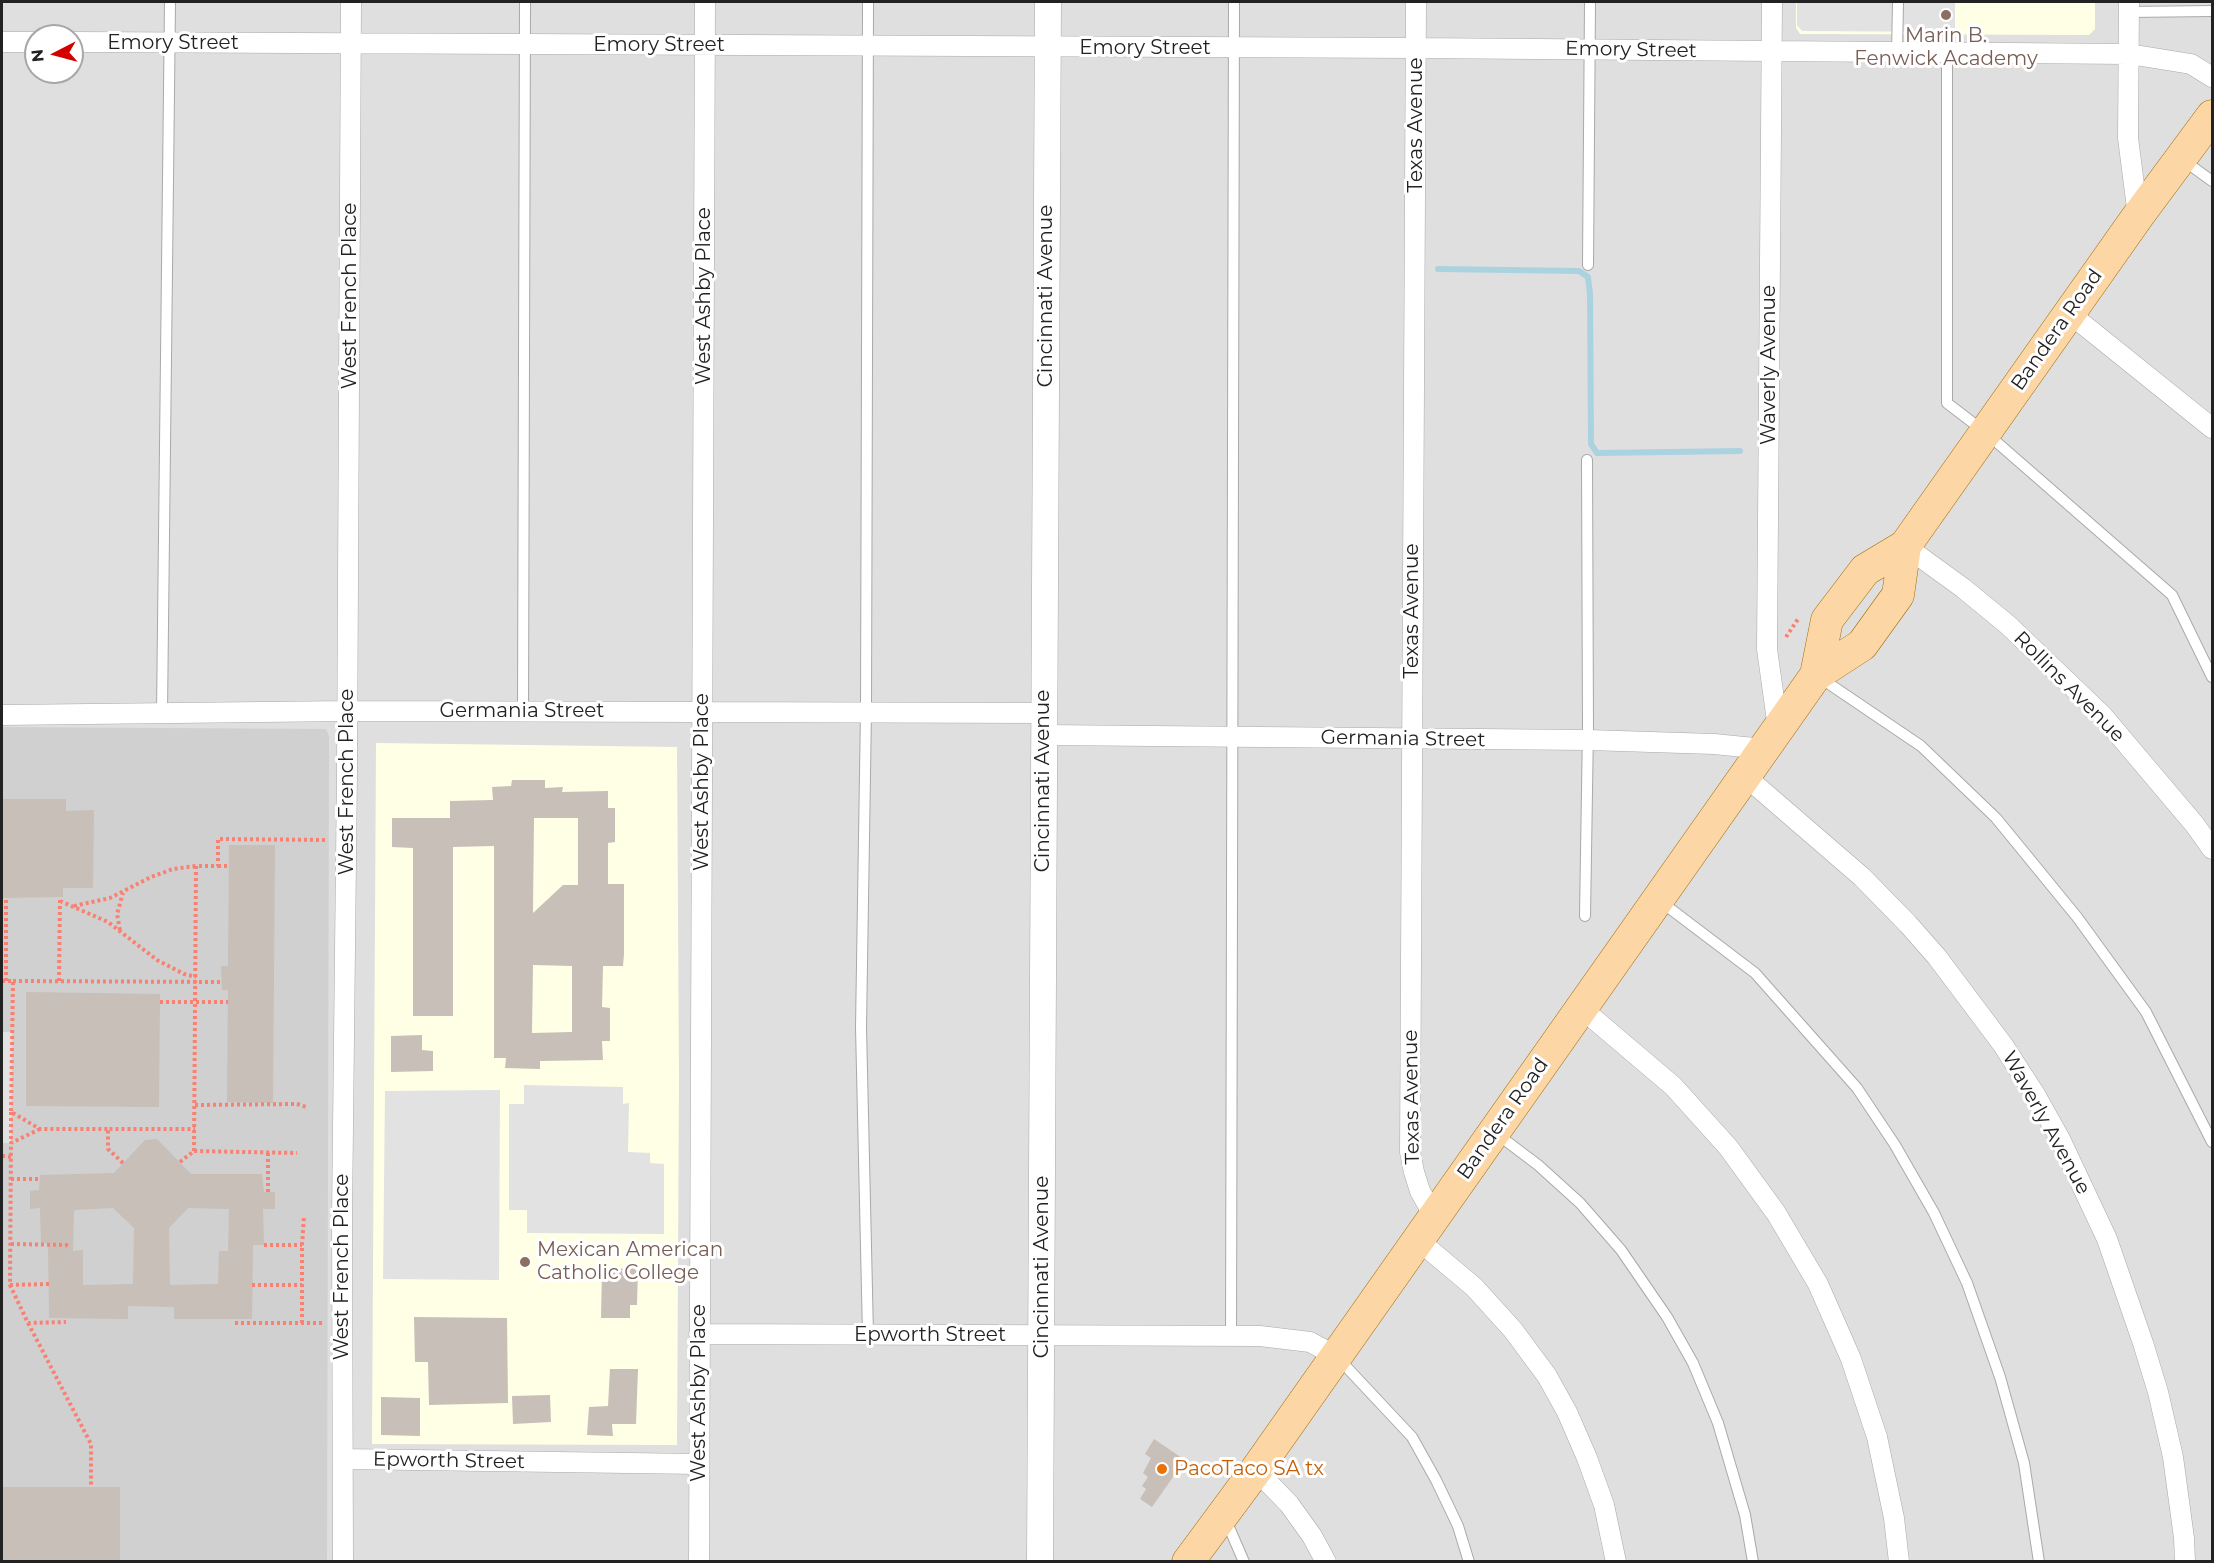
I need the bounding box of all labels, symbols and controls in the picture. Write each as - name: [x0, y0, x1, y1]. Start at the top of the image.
- marker: Marin B. Fenwick Academy: [1939, 8, 1953, 22]
- north arrow: [24, 24, 84, 84]
- place label: Marin B. Fenwick Academy: [1854, 24, 2038, 71]
- street label: Emory Street: [107, 31, 239, 55]
- street label: Emory Street: [593, 33, 725, 57]
- street label: Emory Street: [1079, 36, 1211, 60]
- street label: Emory Street: [1565, 37, 1697, 63]
- text: N: [27, 48, 48, 63]
- street label: Texas Avenue: [1404, 58, 1428, 192]
- street label: West French Place: [338, 203, 362, 389]
- street label: Cincinnati Avenue: [1034, 205, 1058, 387]
- street label: West Ashby Place: [692, 207, 716, 385]
- street label: Bandera Road: [2006, 265, 2108, 395]
- street label: Waverly Avenue: [1757, 285, 1781, 445]
- street label: Texas Avenue: [1400, 544, 1424, 678]
- street label: Rollins Avenue: [2008, 626, 2130, 748]
- street label: West French Place: [335, 689, 359, 875]
- street label: Cincinnati Avenue: [1031, 690, 1055, 872]
- street label: West Ashby Place: [690, 693, 714, 871]
- street label: Germania Street: [440, 699, 604, 723]
- street label: Germania Street: [1320, 726, 1486, 752]
- street label: Texas Avenue: [1399, 1029, 1425, 1165]
- street label: Waverly Avenue: [1997, 1047, 2095, 1199]
- street label: Bandera Road: [1452, 1054, 1554, 1184]
- street label: West French Place: [330, 1174, 354, 1360]
- street label: Cincinnati Avenue: [1030, 1176, 1054, 1358]
- place label: Mexican American Catholic College: [537, 1238, 723, 1285]
- marker: Mexican American Catholic College: [518, 1255, 532, 1269]
- street label: West Ashby Place: [687, 1304, 711, 1482]
- street label: Epworth Street: [854, 1323, 1006, 1347]
- street label: Epworth Street: [373, 1448, 525, 1474]
- place label: PacoTaco SA tx: [1174, 1457, 1324, 1481]
- marker: PacoTaco SA tx: [1155, 1462, 1169, 1476]

